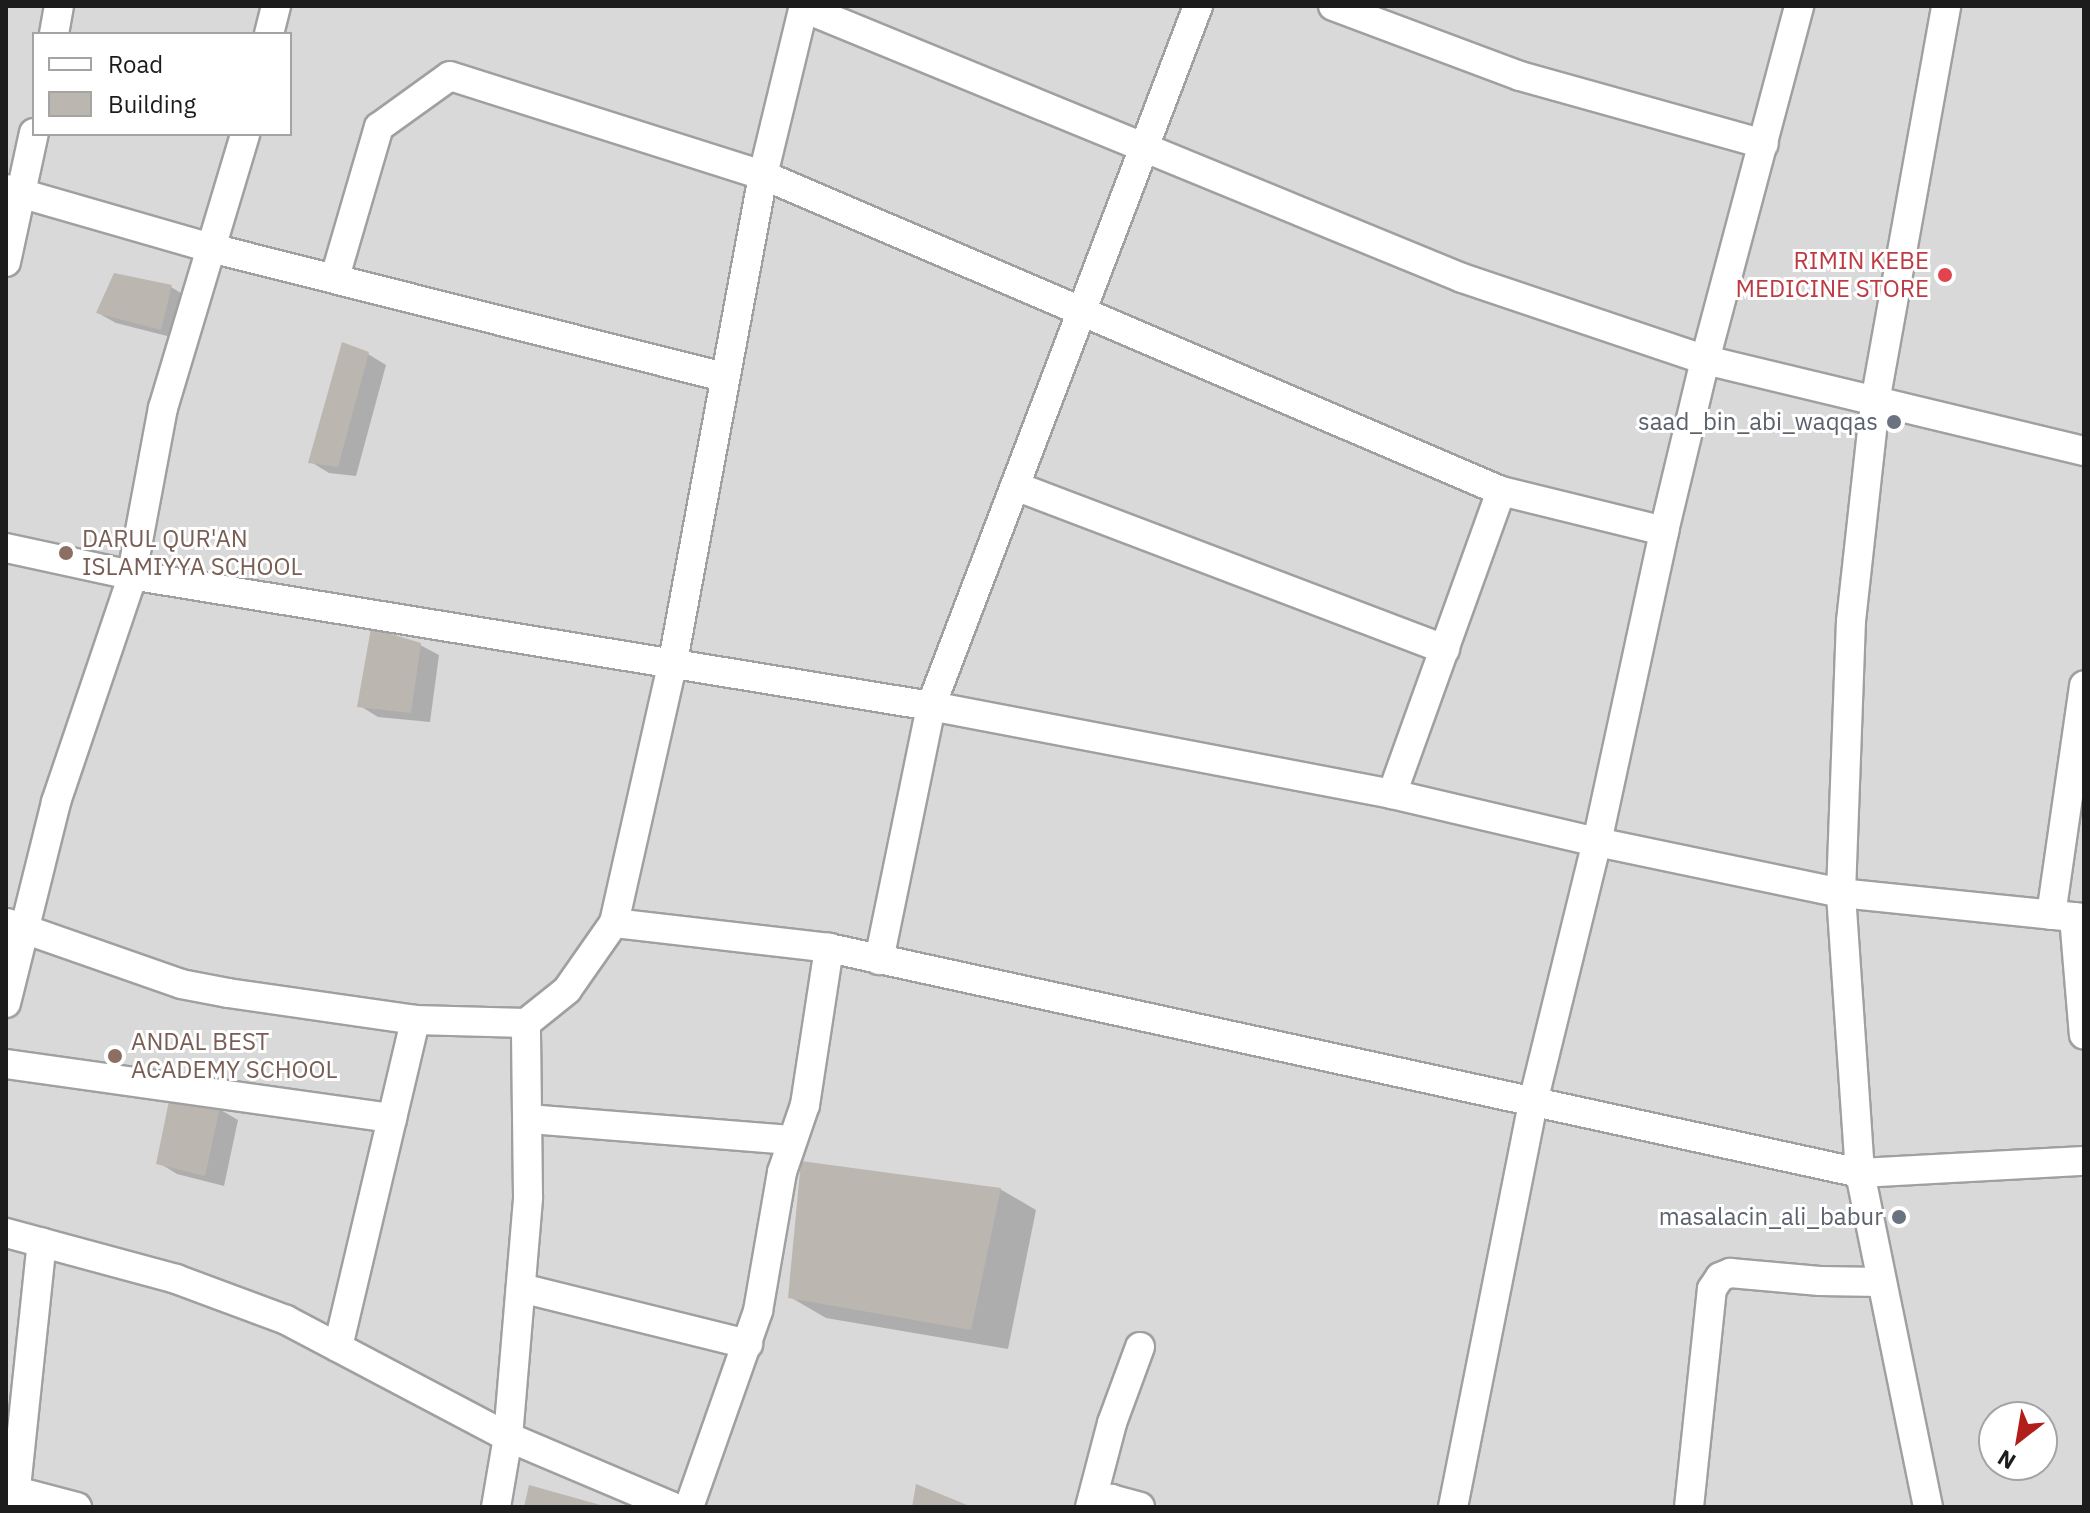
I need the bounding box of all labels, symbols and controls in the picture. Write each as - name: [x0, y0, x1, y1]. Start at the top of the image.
- legend: [32, 32, 292, 136]
- text: Road: [108, 48, 163, 80]
- text: Building: [108, 88, 196, 120]
- place label: RIMIN KEBE MEDICINE STORE: [1735, 247, 1929, 303]
- marker: RIMIN KEBE MEDICINE STORE: [1936, 266, 1954, 284]
- place label: saad_bin_abi_waqqas: [1638, 408, 1878, 436]
- marker: saad_bin_abi_waqqas: [1885, 413, 1903, 431]
- place label: DARUL QUR'AN ISLAMIYYA SCHOOL: [82, 525, 303, 581]
- marker: DARUL QUR'AN ISLAMIYYA SCHOOL: [57, 544, 75, 562]
- place label: ANDAL BEST ACADEMY SCHOOL: [131, 1028, 338, 1084]
- marker: ANDAL BEST ACADEMY SCHOOL: [106, 1047, 124, 1065]
- place label: masalacin_ali_babur: [1659, 1203, 1883, 1231]
- marker: masalacin_ali_babur: [1890, 1208, 1908, 1226]
- north arrow: [1978, 1401, 2058, 1481]
- text: N: [1992, 1444, 2021, 1477]

